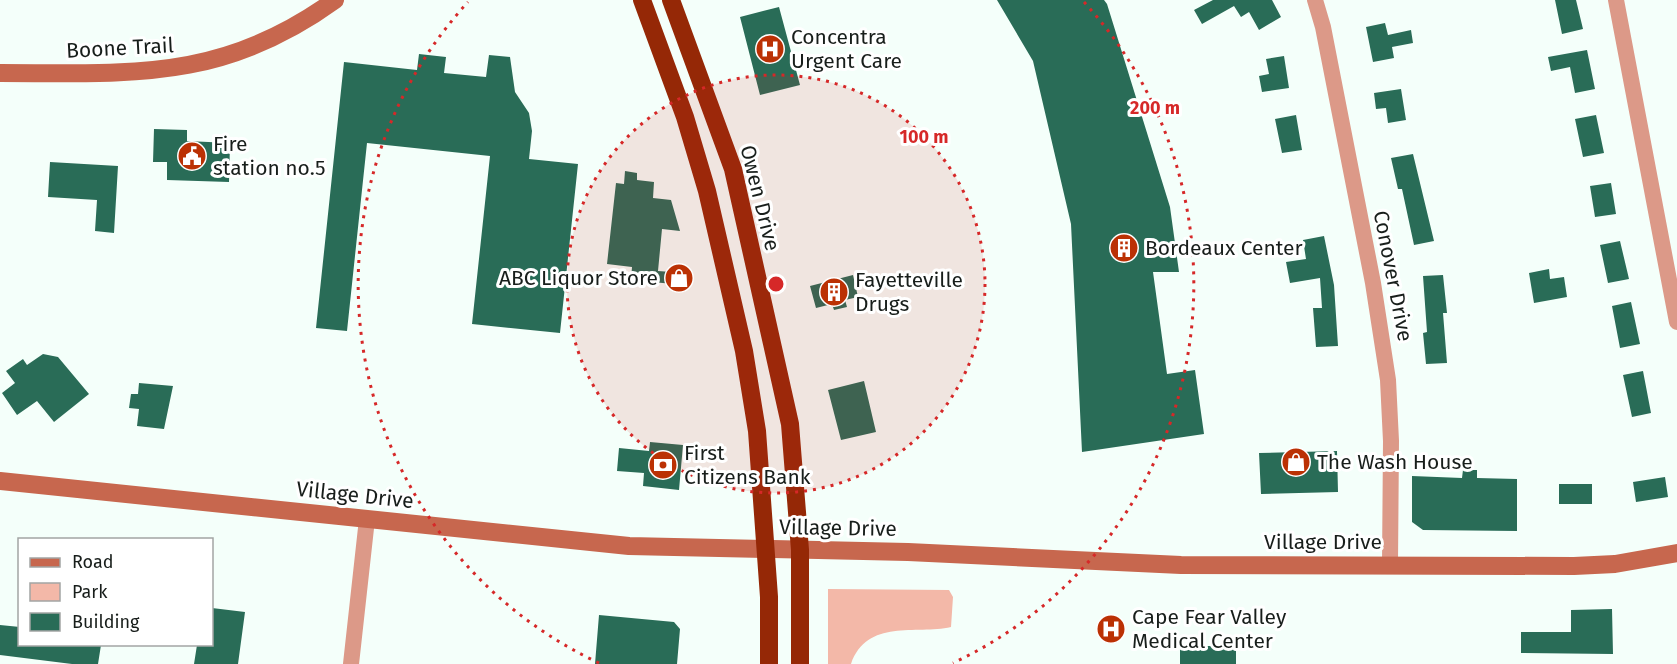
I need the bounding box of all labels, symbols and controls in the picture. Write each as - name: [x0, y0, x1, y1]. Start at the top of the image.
- place label: Concentra Urgent Care: [791, 24, 902, 74]
- street label: Boone Trail: [66, 32, 174, 64]
- hospital icon: Concentra Urgent Care: [754, 33, 786, 65]
- text: 200 m: [1130, 97, 1180, 119]
- text: 100 m: [900, 126, 948, 148]
- place label: Fire station no.5: [213, 131, 325, 181]
- public building icon: Fire station no.5: [176, 140, 208, 172]
- street label: Owen Drive: [734, 142, 786, 254]
- street label: Conover Drive: [1368, 208, 1418, 344]
- building icon: Bordeaux Center: [1108, 232, 1140, 264]
- place label: Bordeaux Center: [1145, 235, 1303, 261]
- shop icon: ABC Liquor Store: [663, 262, 695, 294]
- place label: ABC Liquor Store: [499, 265, 658, 291]
- place label: Fayetteville Drugs: [855, 267, 963, 317]
- centre of rings: [766, 274, 786, 294]
- building icon: Fayetteville Drugs: [818, 276, 850, 308]
- place label: First Citizens Bank: [684, 440, 811, 490]
- shop icon: The Wash House: [1280, 446, 1312, 478]
- bank icon: First Citizens Bank: [647, 449, 679, 481]
- place label: The Wash House: [1317, 449, 1473, 475]
- street label: Village Drive: [295, 476, 415, 514]
- street label: Village Drive: [779, 514, 897, 542]
- street label: Village Drive: [1264, 529, 1382, 555]
- legend: [18, 538, 213, 646]
- text: Road: [72, 551, 114, 573]
- text: Park: [72, 581, 108, 603]
- place label: Cape Fear Valley Medical Center: [1132, 604, 1287, 654]
- text: Building: [72, 611, 140, 633]
- hospital icon: Cape Fear Valley Medical Center: [1095, 613, 1127, 645]

